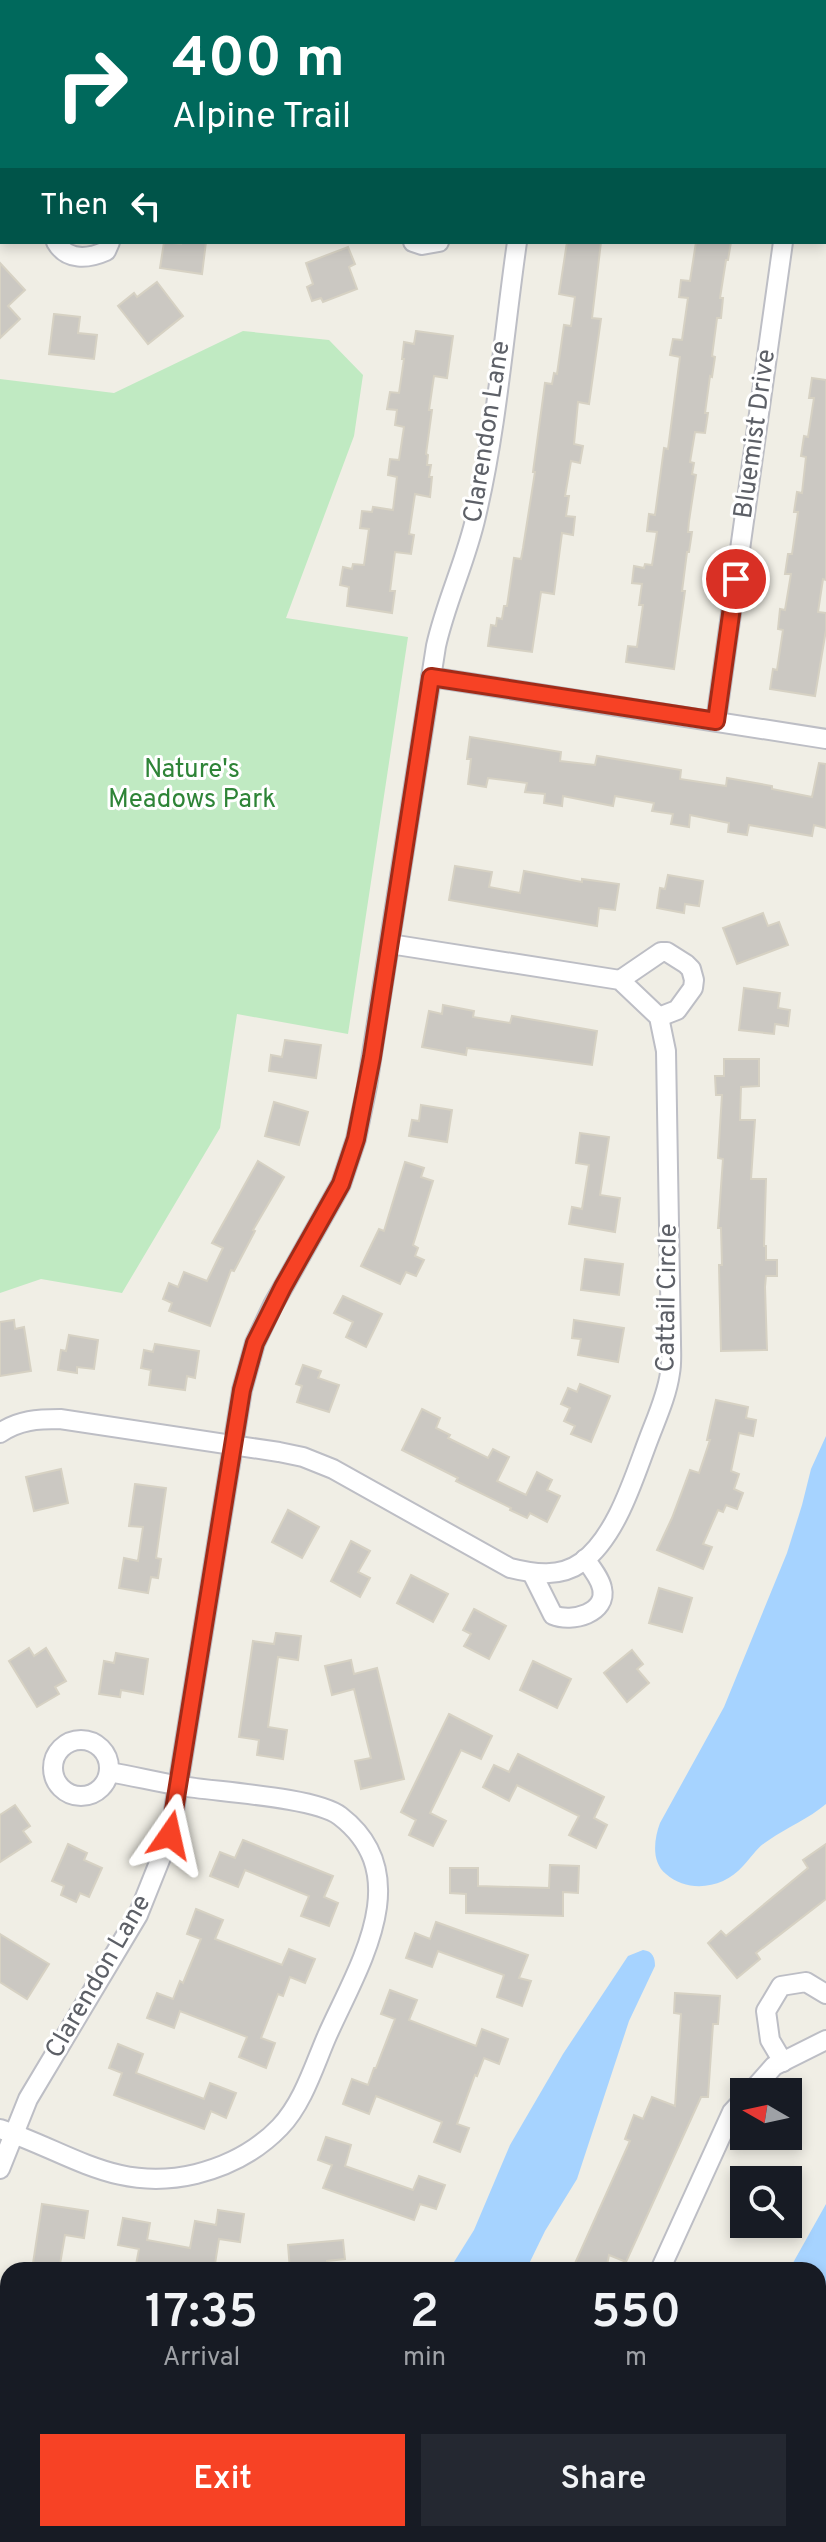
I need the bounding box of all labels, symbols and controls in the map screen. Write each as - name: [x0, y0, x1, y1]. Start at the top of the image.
- text: 400 m: [172, 26, 345, 96]
- icon: right: [40, 32, 144, 136]
- text: Alpine Trail: [172, 95, 351, 141]
- icon: left: [124, 184, 168, 228]
- text: Then: [40, 188, 108, 225]
- street label: Clarendon Lane: [457, 339, 519, 525]
- street label: Bluemist Drive: [728, 347, 784, 521]
- pin: [702, 545, 770, 613]
- icon: arrive: [714, 557, 758, 601]
- park label: Nature's Meadows Park: [108, 754, 276, 817]
- street label: Cattail Circle: [650, 1223, 686, 1373]
- position arrow: [128, 1793, 212, 1877]
- street label: Clarendon Lane: [39, 1889, 159, 2065]
- north arrow: [730, 2078, 802, 2150]
- map controls: [730, 2078, 802, 2238]
- button: search: [730, 2166, 802, 2238]
- text: 17:35: [145, 2284, 258, 2344]
- text: 2: [410, 2284, 439, 2344]
- text: 550: [591, 2284, 681, 2344]
- text: Arrival: [163, 2342, 240, 2375]
- text: min: [403, 2342, 446, 2375]
- text: m: [625, 2342, 647, 2375]
- button: Exit: [40, 2434, 405, 2526]
- button: Share: [421, 2434, 786, 2526]

